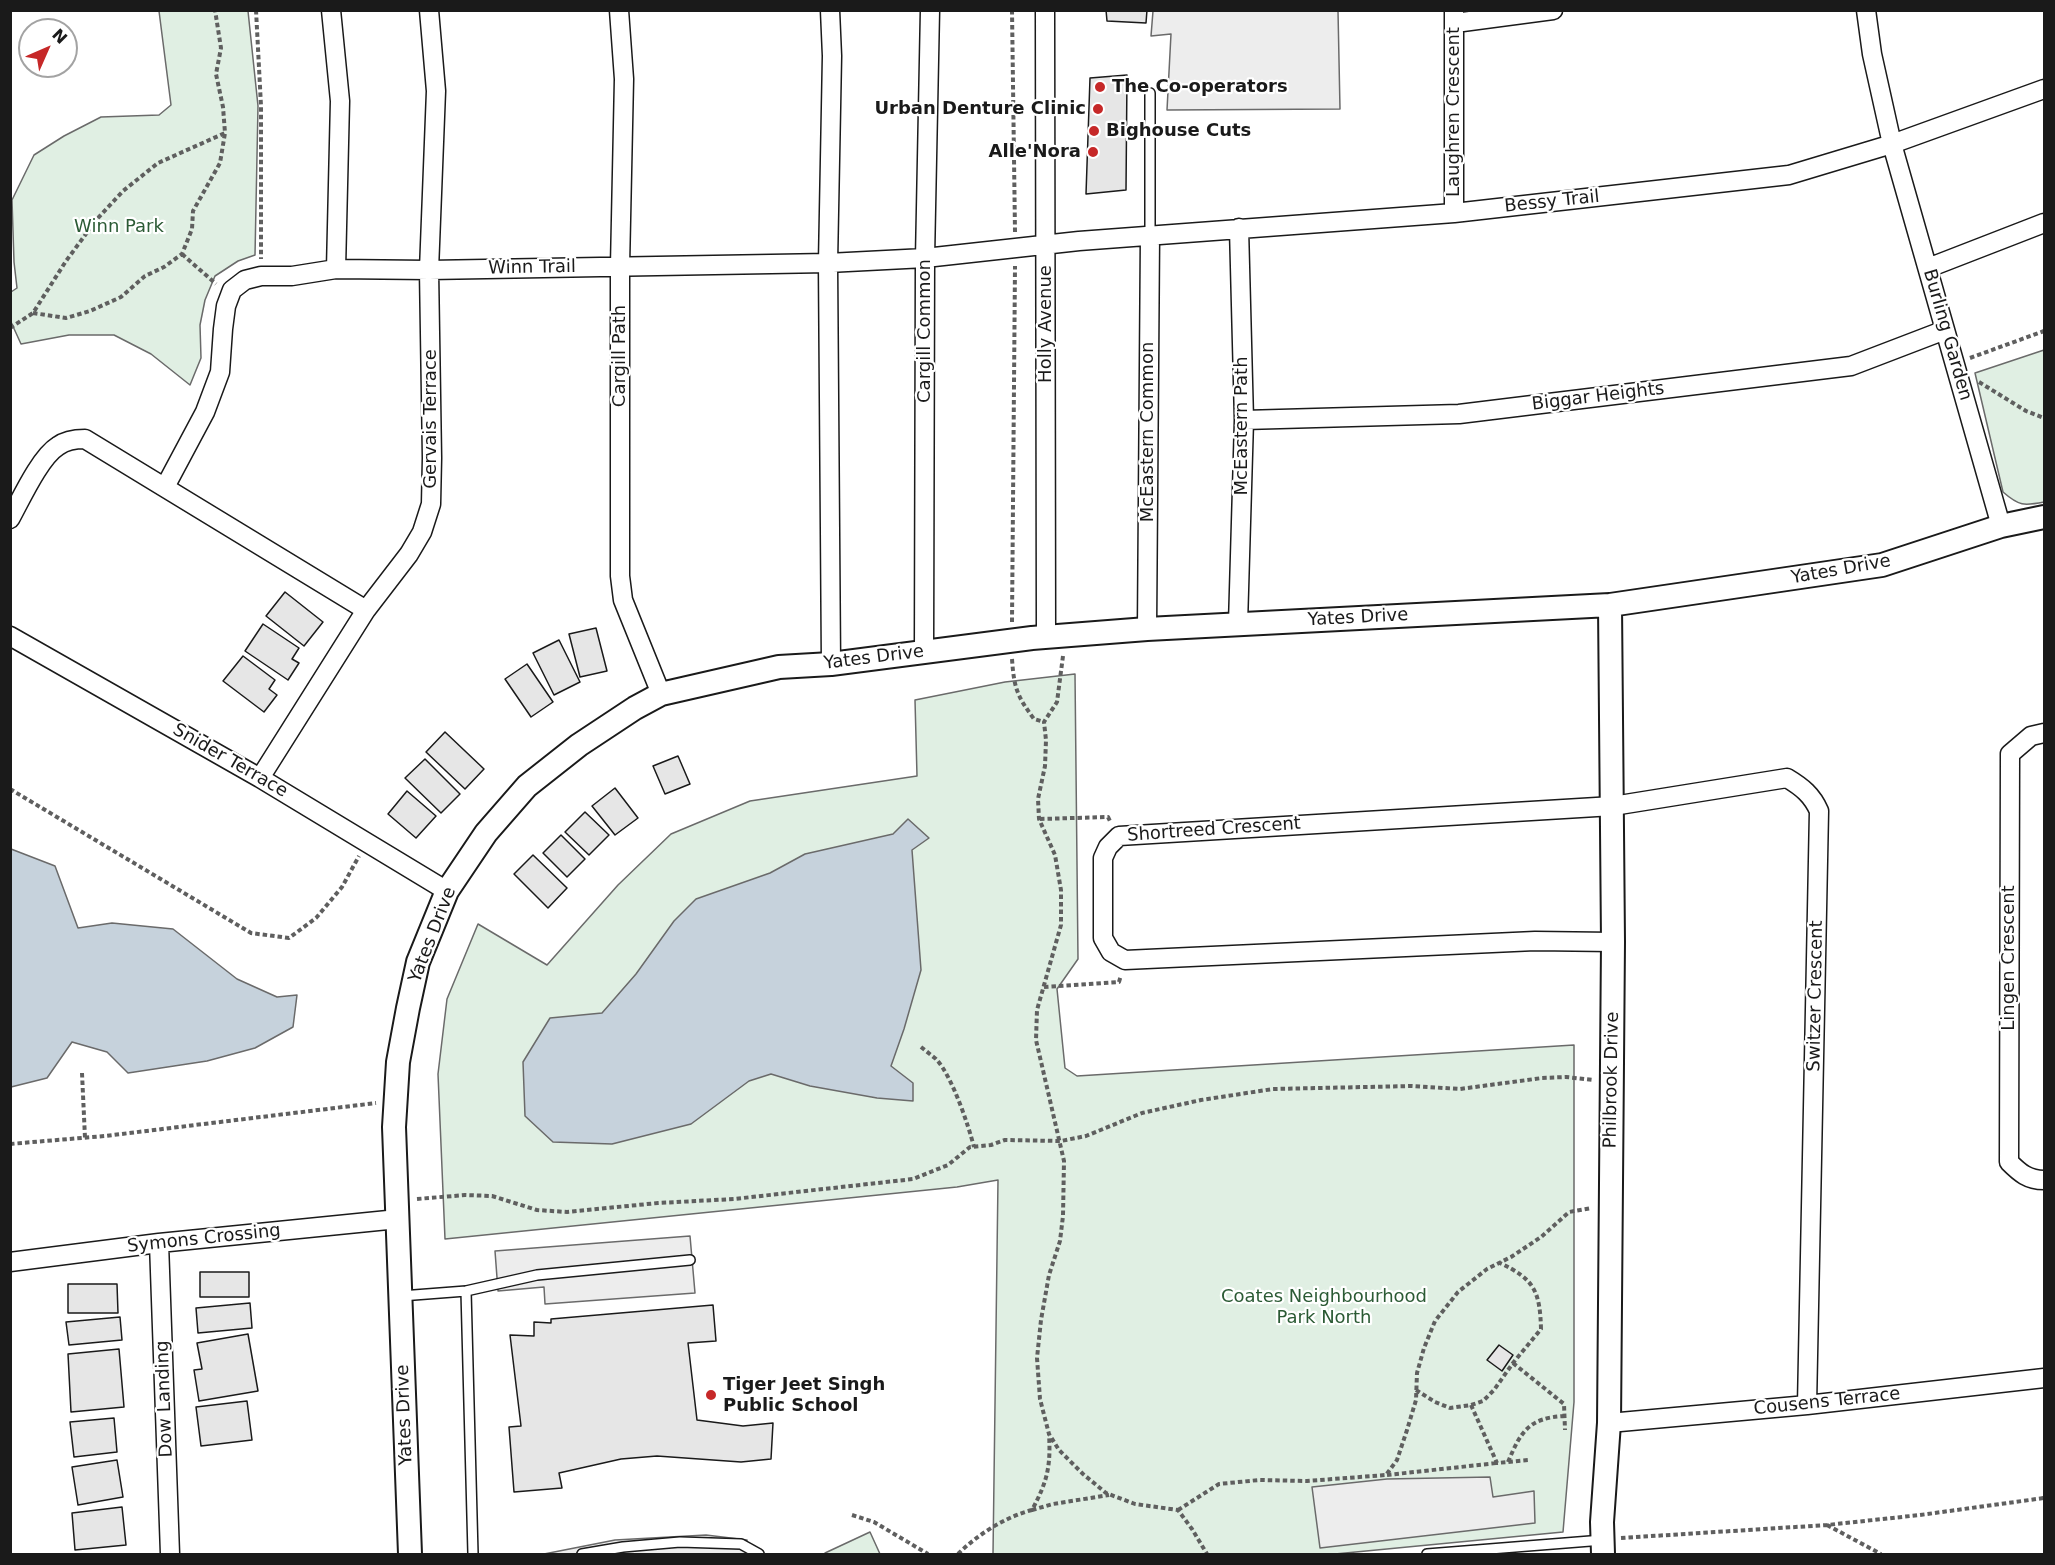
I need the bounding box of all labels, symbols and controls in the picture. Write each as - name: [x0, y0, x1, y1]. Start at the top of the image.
- north arrow: [18, 18, 78, 78]
- text: N: [48, 25, 71, 48]
- street label: Laughren Crescent: [1443, 27, 1465, 197]
- place label: The Co-operators: [1112, 76, 1288, 98]
- marker: The Co-operators: [1093, 80, 1107, 94]
- place label: Urban Denture Clinic: [874, 98, 1086, 120]
- marker: Urban Denture Clinic: [1091, 102, 1105, 116]
- place label: Bighouse Cuts: [1106, 120, 1251, 142]
- marker: Bighouse Cuts: [1087, 124, 1101, 138]
- place label: Alle'Nora: [989, 141, 1081, 163]
- marker: Alle'Nora: [1086, 145, 1100, 159]
- street label: Bessy Trail: [1503, 186, 1601, 218]
- park label: Winn Park: [74, 216, 164, 238]
- street label: Winn Trail: [488, 256, 576, 280]
- street label: Cargill Common: [914, 259, 936, 403]
- street label: Holly Avenue: [1035, 265, 1057, 383]
- street label: Burling Garden: [1918, 267, 1976, 403]
- street label: Cargill Path: [609, 305, 631, 407]
- street label: McEastern Common: [1137, 342, 1159, 522]
- street label: Gervais Terrace: [420, 349, 442, 489]
- street label: McEastern Path: [1231, 356, 1253, 496]
- street label: Biggar Heights: [1531, 378, 1665, 416]
- street label: Yates Drive: [1790, 551, 1892, 589]
- street label: Yates Drive: [1307, 605, 1409, 631]
- street label: Yates Drive: [823, 641, 925, 675]
- street label: Snider Terrace: [169, 719, 291, 803]
- street label: Shortreed Crescent: [1126, 813, 1302, 847]
- street label: Yates Drive: [405, 884, 461, 986]
- street label: Lingen Crescent: [1998, 885, 2020, 1031]
- street label: Switzer Crescent: [1804, 920, 1828, 1072]
- street label: Philbrook Drive: [1600, 1011, 1624, 1149]
- street label: Symons Crossing: [126, 1220, 282, 1258]
- park label: Coates Neighbourhood Park North: [1221, 1286, 1427, 1328]
- street label: Dow Landing: [152, 1340, 178, 1458]
- street label: Yates Drive: [392, 1364, 418, 1466]
- place label: Tiger Jeet Singh Public School: [723, 1374, 885, 1416]
- street label: Cousens Terrace: [1753, 1384, 1901, 1420]
- marker: Tiger Jeet Singh Public School: [704, 1388, 718, 1402]

